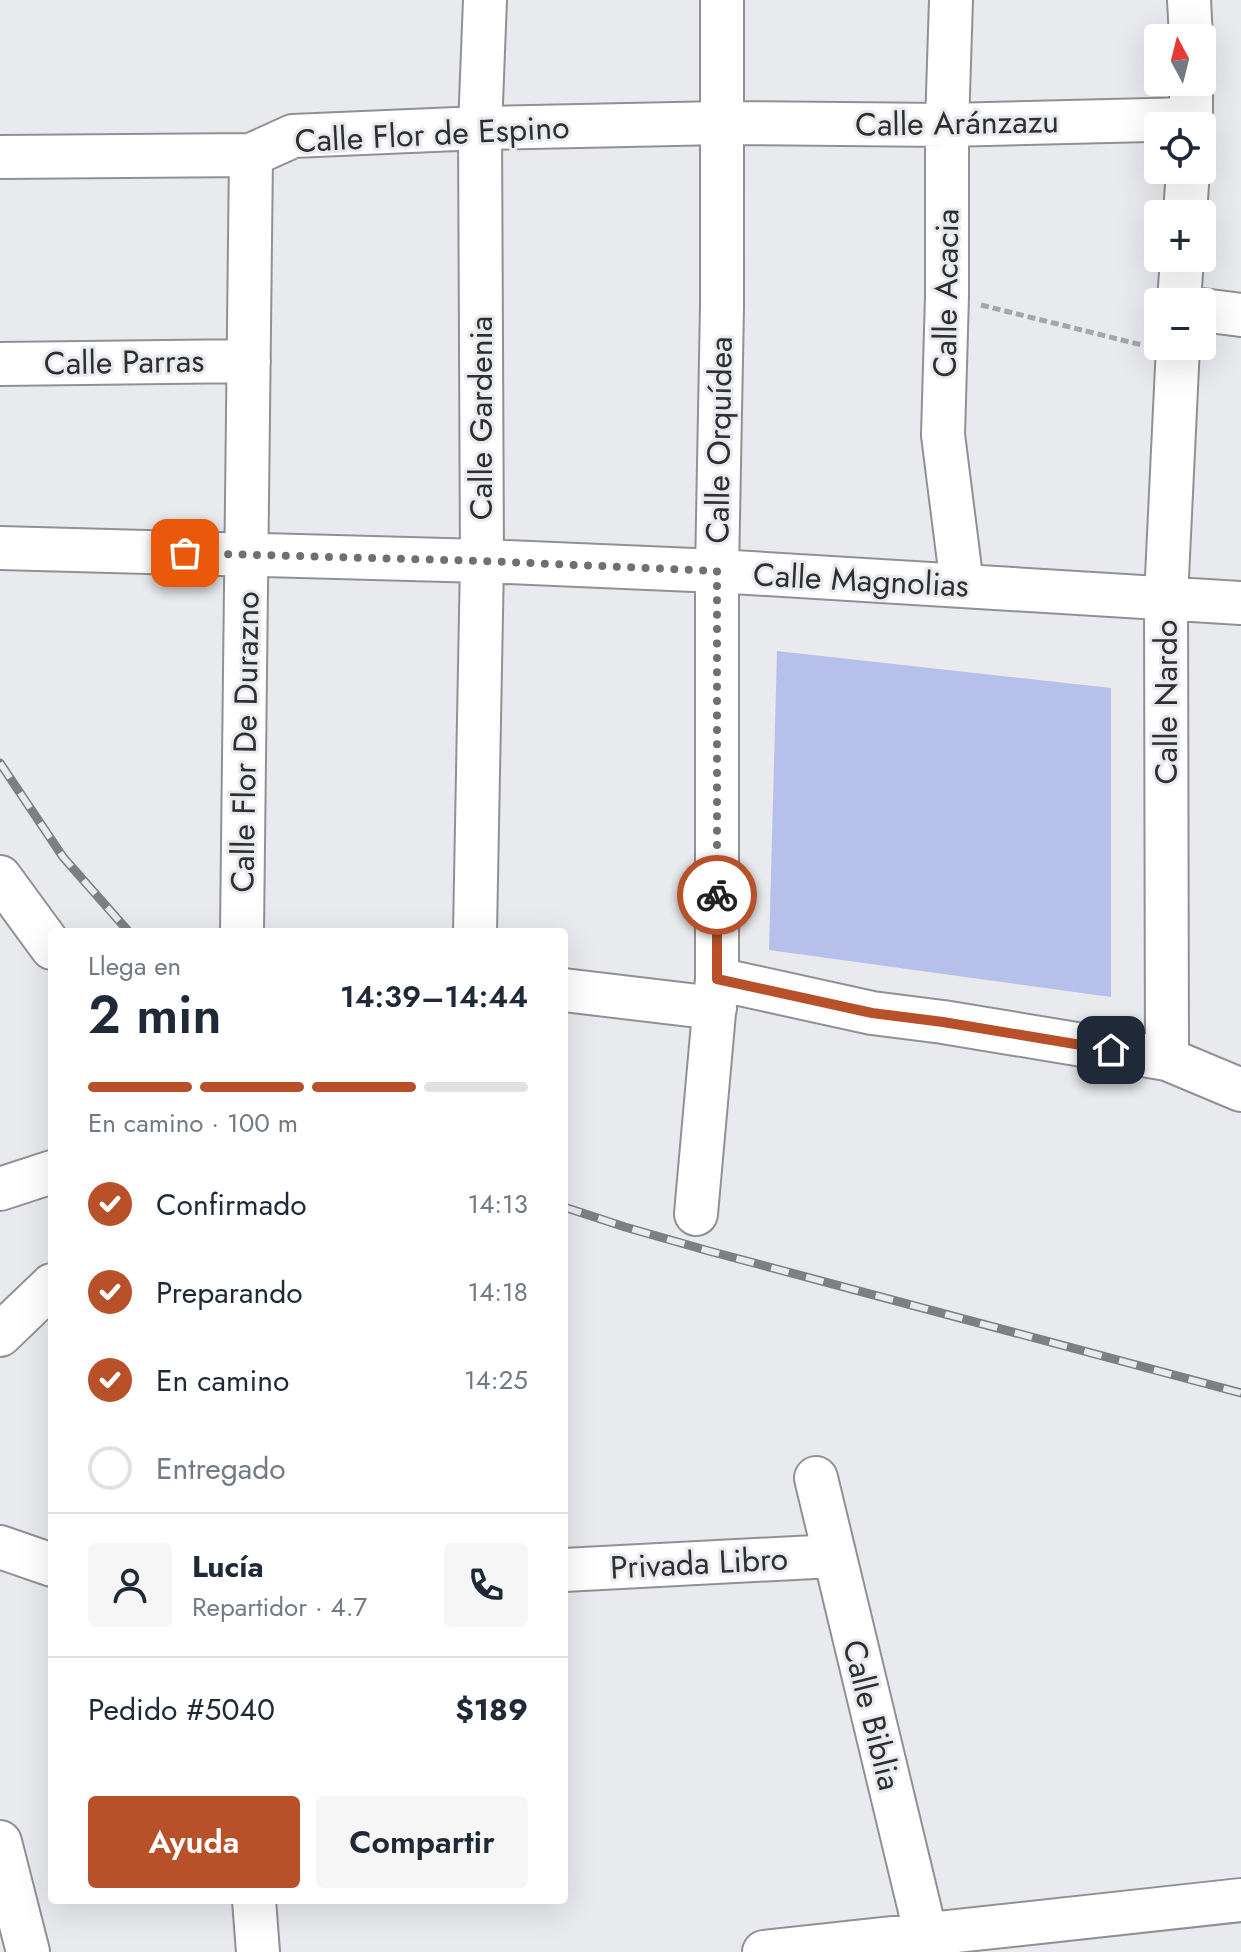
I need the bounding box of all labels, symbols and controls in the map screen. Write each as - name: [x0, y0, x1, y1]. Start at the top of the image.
- north arrow: [1144, 24, 1216, 96]
- map controls: [1144, 24, 1216, 360]
- street label: Calle Aránzazu: [855, 98, 1059, 148]
- street label: Calle Flor de Espino: [293, 104, 571, 164]
- button: locate: [1144, 112, 1216, 184]
- button: +: [1144, 200, 1216, 272]
- street label: Calle Acacia: [922, 208, 970, 378]
- button: −: [1144, 288, 1216, 360]
- street label: Calle Gardenia: [458, 316, 504, 520]
- street label: Calle Orquídea: [694, 336, 744, 544]
- street label: Calle Parras: [43, 338, 205, 386]
- pin: [151, 519, 219, 587]
- icon: bag: [163, 531, 207, 575]
- street label: Calle Magnolias: [752, 551, 970, 609]
- street label: Calle Flor De Durazno: [219, 591, 271, 893]
- street label: Calle Nardo: [1143, 620, 1189, 785]
- courier: [677, 855, 757, 935]
- icon: bike: [695, 873, 739, 917]
- text: Llega en: [88, 947, 181, 985]
- text: 14:39–14:44: [340, 975, 528, 1018]
- text: 2 min: [88, 977, 221, 1053]
- pin: [1077, 1016, 1145, 1084]
- icon: home: [1089, 1028, 1133, 1072]
- text: En camino · 100 m: [88, 1104, 298, 1142]
- icon: check: [88, 1182, 132, 1226]
- text: Confirmado: [156, 1183, 307, 1226]
- text: 14:13: [467, 1185, 528, 1223]
- icon: check: [88, 1270, 132, 1314]
- text: Preparando: [156, 1271, 303, 1314]
- text: 14:18: [467, 1273, 528, 1311]
- icon: check: [88, 1358, 132, 1402]
- text: En camino: [156, 1359, 289, 1402]
- text: 14:25: [464, 1361, 528, 1399]
- text: Entregado: [156, 1447, 286, 1490]
- street label: Privada Libro: [609, 1535, 789, 1591]
- button: person: [88, 1543, 172, 1627]
- button: phone: [444, 1543, 528, 1627]
- text: Lucía: [192, 1545, 264, 1588]
- text: Repartidor · 4.7: [192, 1588, 367, 1626]
- street label: Calle Biblia: [831, 1635, 913, 1795]
- text: Pedido #5040: [88, 1688, 275, 1731]
- text: $189: [455, 1688, 528, 1731]
- button: Ayuda: [88, 1796, 300, 1888]
- button: Compartir: [316, 1796, 528, 1888]

